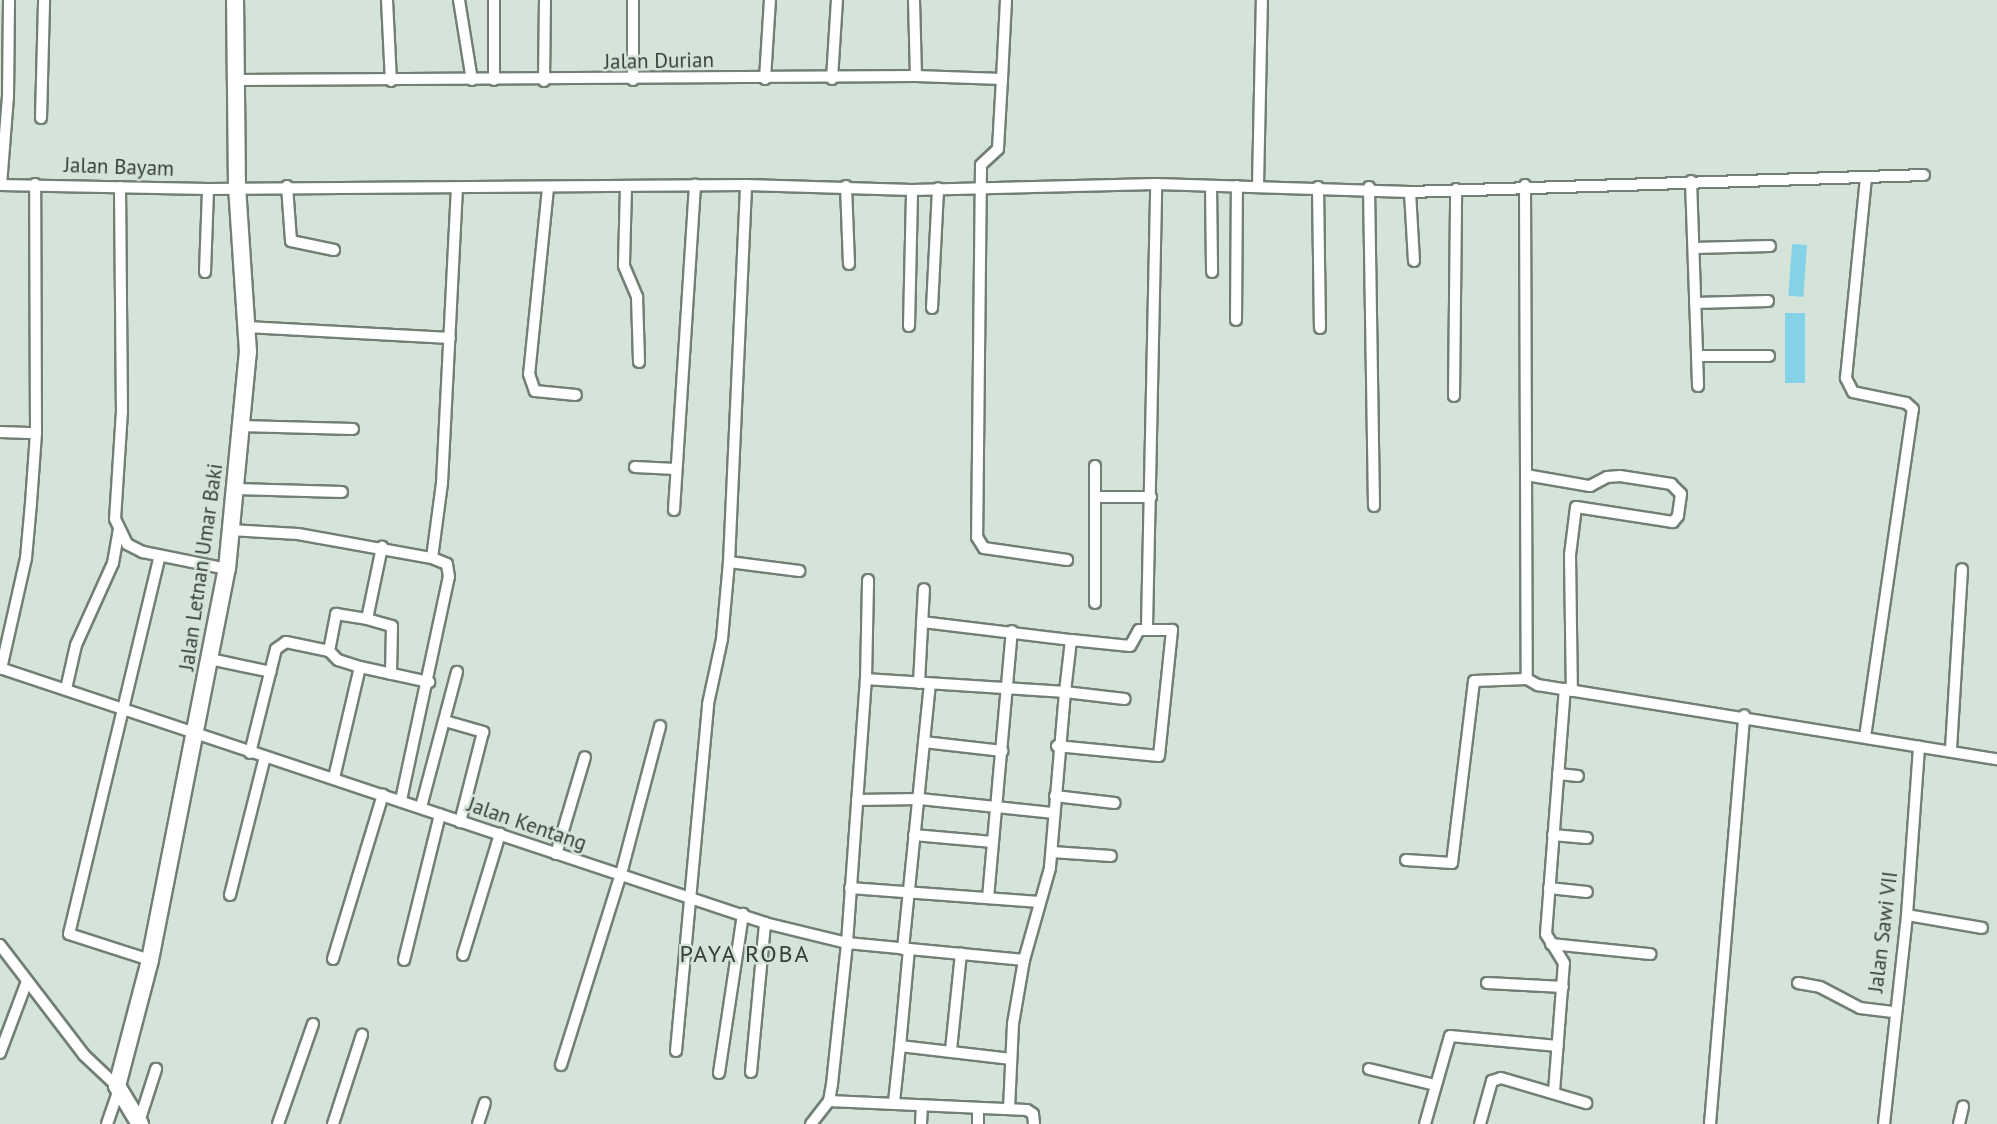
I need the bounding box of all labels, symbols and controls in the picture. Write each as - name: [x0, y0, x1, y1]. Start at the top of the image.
- street label: Jalan Durian: [604, 47, 714, 75]
- street label: Jalan Bayam: [64, 152, 174, 182]
- street label: Jalan Letnan Umar Baki: [174, 462, 228, 672]
- street label: Jalan Kentang: [464, 792, 590, 856]
- street label: Jalan Sawi VII: [1863, 870, 1903, 994]
- district label: PAYA ROBA: [680, 940, 810, 968]

